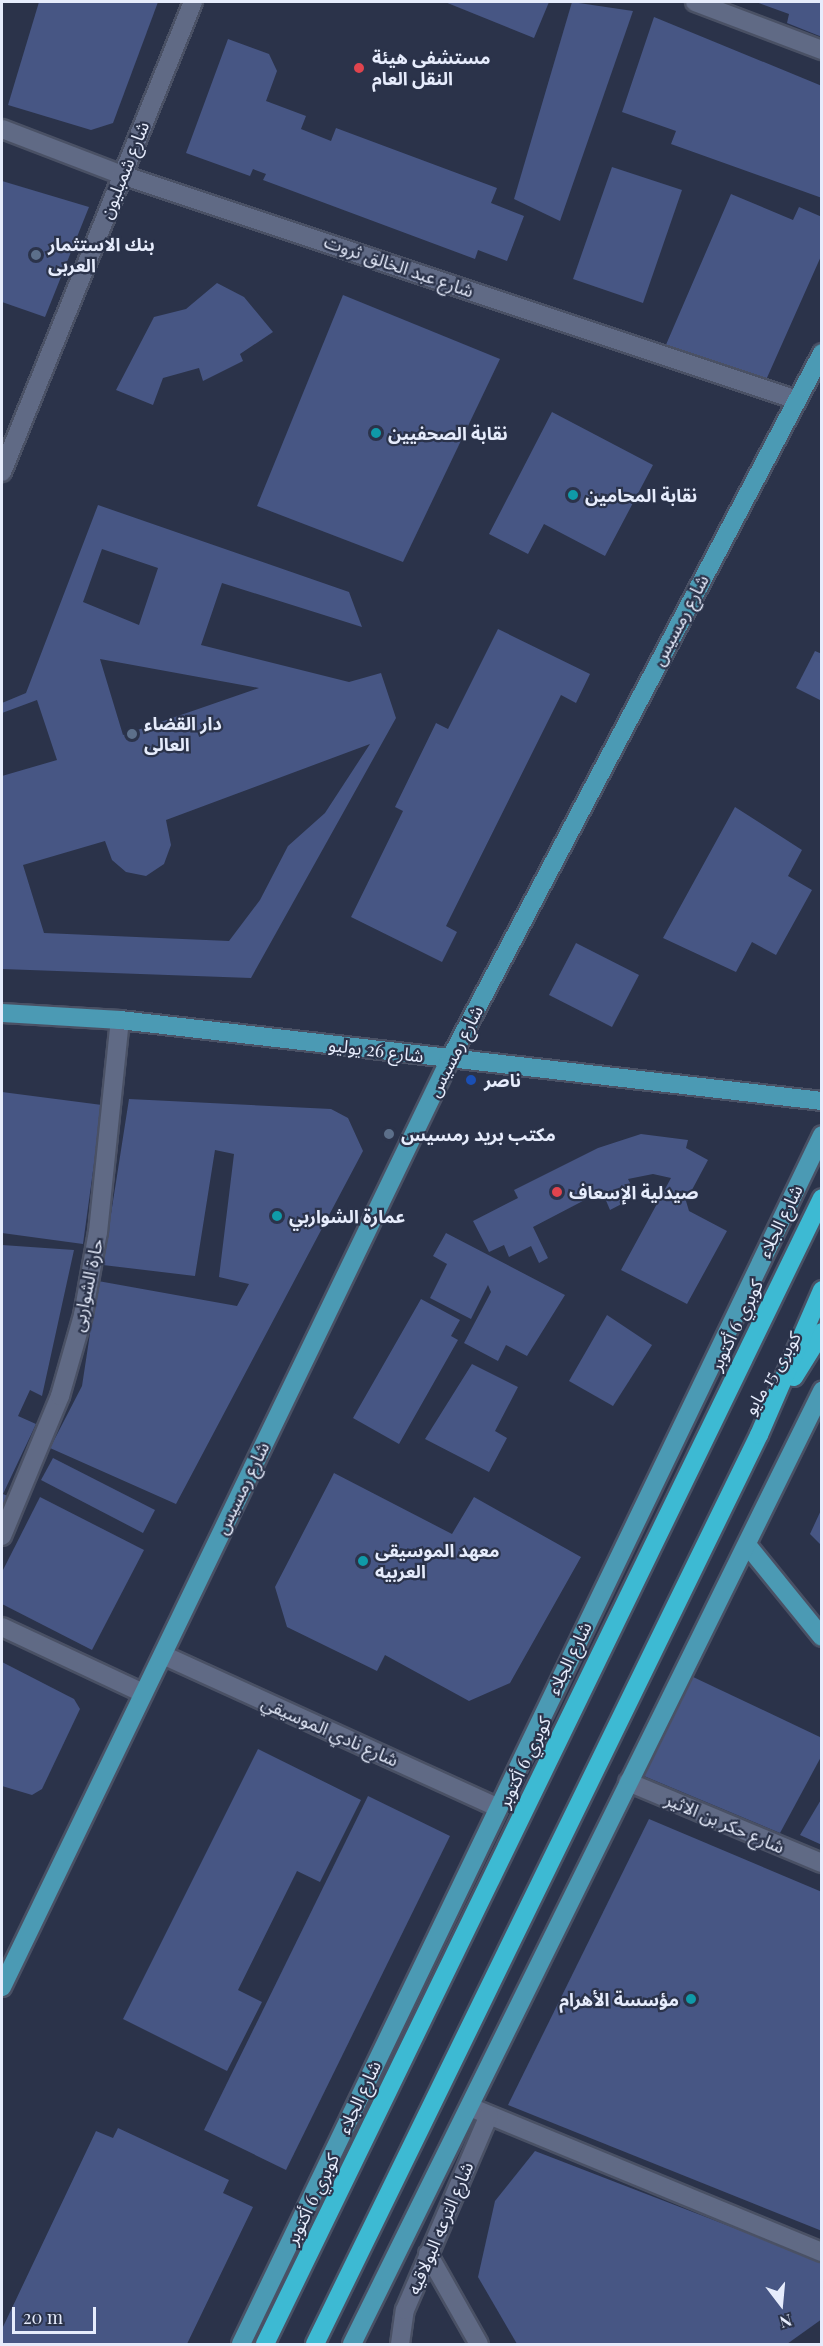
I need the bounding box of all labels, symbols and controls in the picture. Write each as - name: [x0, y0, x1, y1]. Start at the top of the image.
- place label: مستشفى هيئة النقل العام: [372, 47, 490, 90]
- marker: مستشفى هيئة النقل العام: [350, 59, 368, 77]
- street label: شارع شمبليون: [95, 118, 153, 222]
- street label: شارع عبد الخالق ثروت: [321, 230, 477, 302]
- place label: بنك الاستثمار العربى: [48, 234, 155, 276]
- marker: بنك الاستثمار العربى: [29, 248, 43, 262]
- place label: نقابة الصحفيين: [388, 422, 508, 444]
- marker: نقابة الصحفيين: [369, 426, 383, 440]
- place label: نقابة المحامين: [585, 484, 697, 506]
- marker: نقابة المحامين: [566, 488, 580, 502]
- street label: شارع رمسيس: [647, 571, 713, 669]
- place label: دار القضاء العالى: [144, 713, 222, 756]
- marker: دار القضاء العالى: [125, 727, 139, 741]
- street label: شارع رمسيس: [423, 1002, 487, 1100]
- street label: شارع 26 يوليو: [327, 1033, 425, 1067]
- place label: ناصر: [484, 1069, 521, 1091]
- marker: ناصر: [462, 1071, 480, 1089]
- place label: مكتب بريد رمسيس: [401, 1123, 556, 1145]
- marker: مكتب بريد رمسيس: [382, 1127, 396, 1141]
- place label: صيدلية الإسعاف: [569, 1181, 699, 1203]
- street label: شارع الجلاء: [753, 1181, 807, 1261]
- marker: صيدلية الإسعاف: [550, 1185, 564, 1199]
- place label: عمارة الشواربي: [289, 1205, 405, 1227]
- marker: عمارة الشواربي: [270, 1209, 284, 1223]
- street label: حارة الشواربى: [67, 1236, 107, 1334]
- street label: كوبري 6 أكتوبر: [705, 1276, 767, 1374]
- street label: كوبرى 15 مايو: [739, 1328, 805, 1418]
- street label: شارع رمسيس: [210, 1438, 274, 1538]
- place label: معهد الموسيقى العربيه: [375, 1540, 499, 1582]
- marker: معهد الموسيقى العربيه: [356, 1554, 370, 1568]
- street label: شارع الجلاء: [542, 1618, 596, 1698]
- street label: شارع نادي الموسيقي: [258, 1691, 402, 1771]
- street label: كوبري 6 أكتوبر: [493, 1713, 555, 1811]
- street label: شارع حكر بن الاثير: [662, 1788, 788, 1858]
- place label: مؤسسة الأهرام: [559, 1988, 679, 2010]
- marker: مؤسسة الأهرام: [684, 1992, 698, 2006]
- street label: شارع الجلاء: [333, 2057, 385, 2137]
- street label: كوبري 6 أكتوبر: [281, 2150, 343, 2248]
- street label: شارع الترعه البولاقيه: [402, 2159, 478, 2297]
- north arrow: [751, 2274, 811, 2334]
- scale bar: [15, 2295, 99, 2333]
- text: 20 m: [23, 2305, 63, 2329]
- text: N: [778, 2310, 795, 2333]

